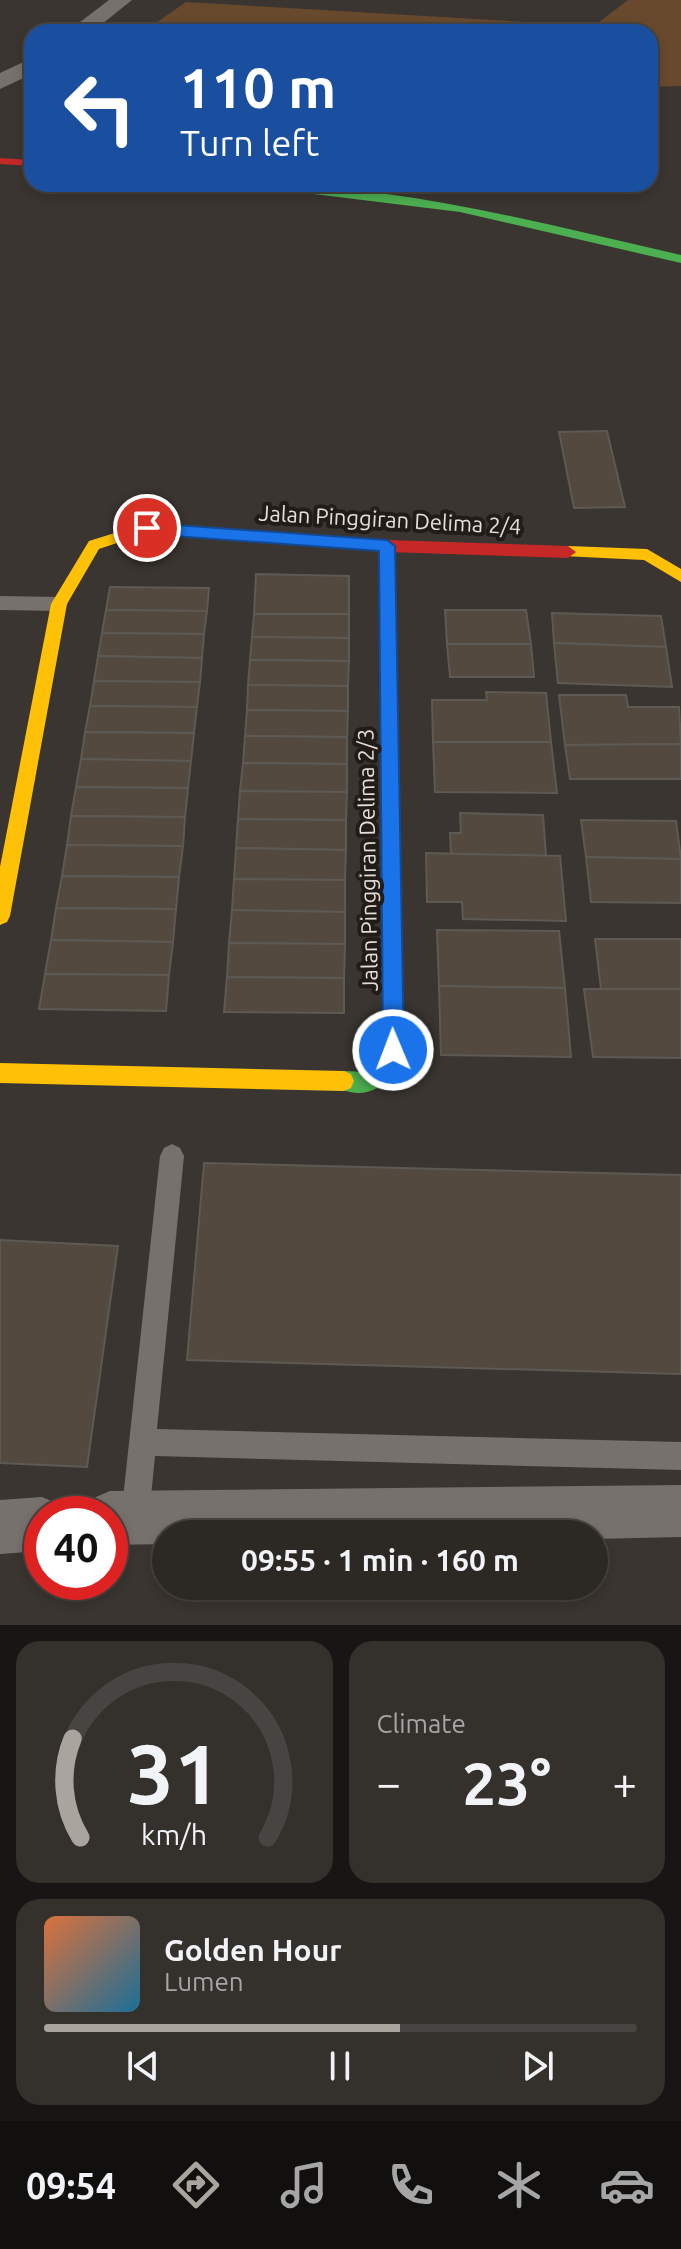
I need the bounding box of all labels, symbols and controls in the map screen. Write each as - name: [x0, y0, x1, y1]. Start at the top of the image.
- icon: left: [48, 56, 152, 160]
- text: 110 m: [180, 56, 336, 119]
- text: Turn left: [180, 122, 319, 163]
- pin: [113, 494, 181, 562]
- street label: Jalan Pinggiran Delima 2/4: [258, 500, 522, 538]
- icon: arrive: [125, 506, 169, 550]
- street label: Jalan Pinggiran Delima 2/3: [352, 728, 382, 992]
- position arrow: [351, 1008, 435, 1092]
- speed limit sign: 40: [24, 1496, 128, 1600]
- text: 09:55 · 1 min · 160 m: [241, 1543, 519, 1577]
- text: Climate: [377, 1709, 466, 1738]
- text: 31: [127, 1726, 221, 1820]
- text: 23°: [462, 1749, 551, 1816]
- text: −: [377, 1758, 401, 1807]
- text: +: [612, 1758, 637, 1807]
- text: km/h: [141, 1818, 207, 1850]
- text: Golden Hour: [164, 1933, 342, 1967]
- text: Lumen: [164, 1967, 244, 1996]
- icon: previous: [121, 2044, 165, 2088]
- icon: pause: [318, 2044, 362, 2088]
- icon: next: [516, 2044, 560, 2088]
- icon: directions: [168, 2157, 224, 2213]
- icon: music: [276, 2157, 332, 2213]
- icon: phone: [383, 2157, 439, 2213]
- icon: climate: [491, 2157, 547, 2213]
- icon: car: [599, 2157, 655, 2213]
- text: 09:54: [26, 2165, 116, 2206]

